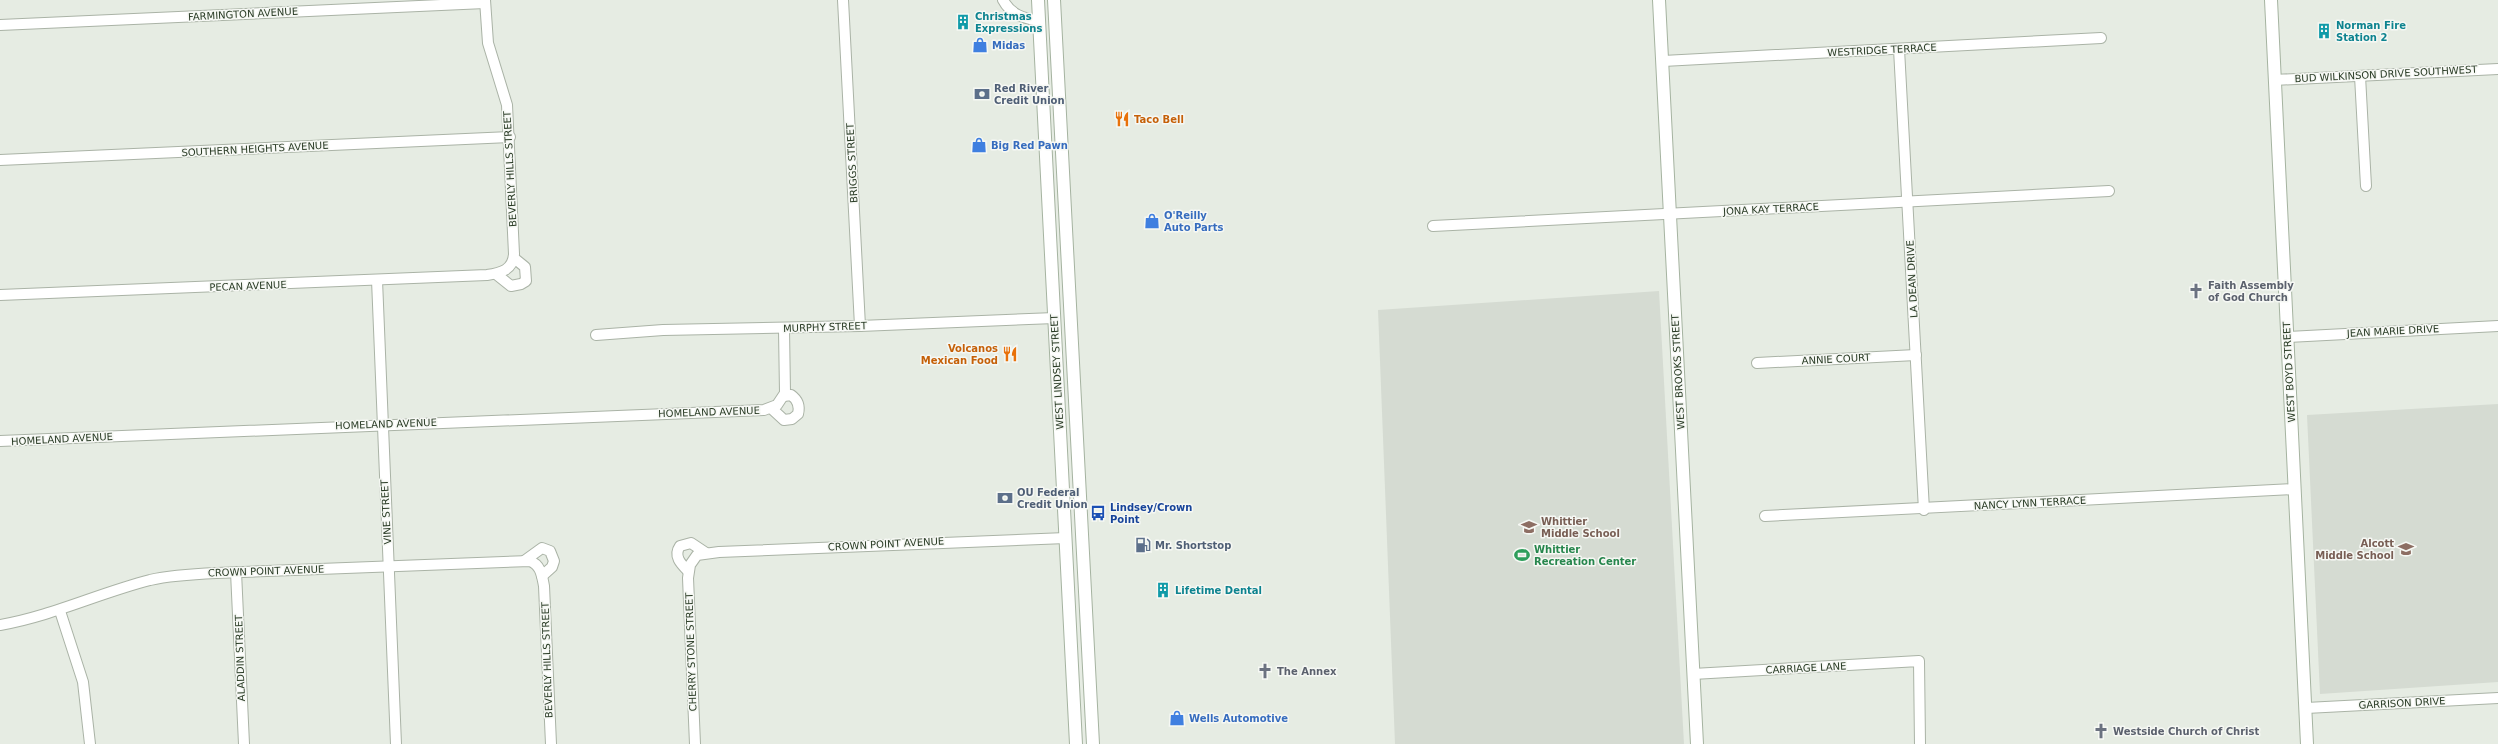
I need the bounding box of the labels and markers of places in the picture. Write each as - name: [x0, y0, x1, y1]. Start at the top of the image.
- place label: Christmas Expressions: [975, 11, 1042, 34]
- building icon: Christmas Expressions: [954, 13, 972, 31]
- place label: Norman Fire Station 2: [2336, 20, 2406, 43]
- building icon: Norman Fire Station 2: [2315, 22, 2333, 40]
- shop icon: Midas: [971, 36, 989, 54]
- place label: Midas: [992, 40, 1025, 51]
- place label: Red River Credit Union: [994, 83, 1065, 106]
- bank icon: Red River Credit Union: [973, 85, 991, 103]
- restaurant icon: Taco Bell: [1113, 110, 1131, 128]
- place label: Taco Bell: [1134, 114, 1184, 125]
- shop icon: Big Red Pawn: [970, 136, 988, 154]
- place label: Big Red Pawn: [991, 140, 1068, 151]
- place label: O'Reilly Auto Parts: [1164, 210, 1224, 233]
- shop icon: O'Reilly Auto Parts: [1143, 212, 1161, 230]
- place label: Faith Assembly of God Church: [2208, 280, 2294, 303]
- church icon: Faith Assembly of God Church: [2187, 282, 2205, 300]
- place label: Volcanos Mexican Food: [921, 343, 998, 366]
- restaurant icon: Volcanos Mexican Food: [1001, 345, 1019, 363]
- place label: OU Federal Credit Union: [1017, 487, 1088, 510]
- bank icon: OU Federal Credit Union: [996, 489, 1014, 507]
- place label: Lindsey/Crown Point: [1110, 502, 1192, 525]
- bus stop icon: Lindsey/Crown Point: [1089, 504, 1107, 522]
- place label: Whittier Middle School: [1541, 516, 1620, 539]
- school or university icon: Whittier Middle School: [1520, 518, 1538, 536]
- fuel station icon: Mr. Shortstop: [1134, 536, 1152, 554]
- place label: Alcott Middle School: [2315, 538, 2394, 561]
- place label: Mr. Shortstop: [1155, 540, 1231, 551]
- school or university icon: Alcott Middle School: [2397, 540, 2415, 558]
- place label: Whittier Recreation Center: [1534, 544, 1636, 567]
- sports icon: Whittier Recreation Center: [1513, 546, 1531, 564]
- building icon: Lifetime Dental: [1154, 581, 1172, 599]
- place label: Lifetime Dental: [1175, 585, 1262, 596]
- church icon: The Annex: [1256, 662, 1274, 680]
- place label: The Annex: [1277, 666, 1337, 677]
- shop icon: Wells Automotive: [1168, 709, 1186, 727]
- place label: Wells Automotive: [1189, 713, 1288, 724]
- church icon: Westside Church of Christ: [2092, 722, 2110, 740]
- place label: Westside Church of Christ: [2113, 726, 2259, 737]

